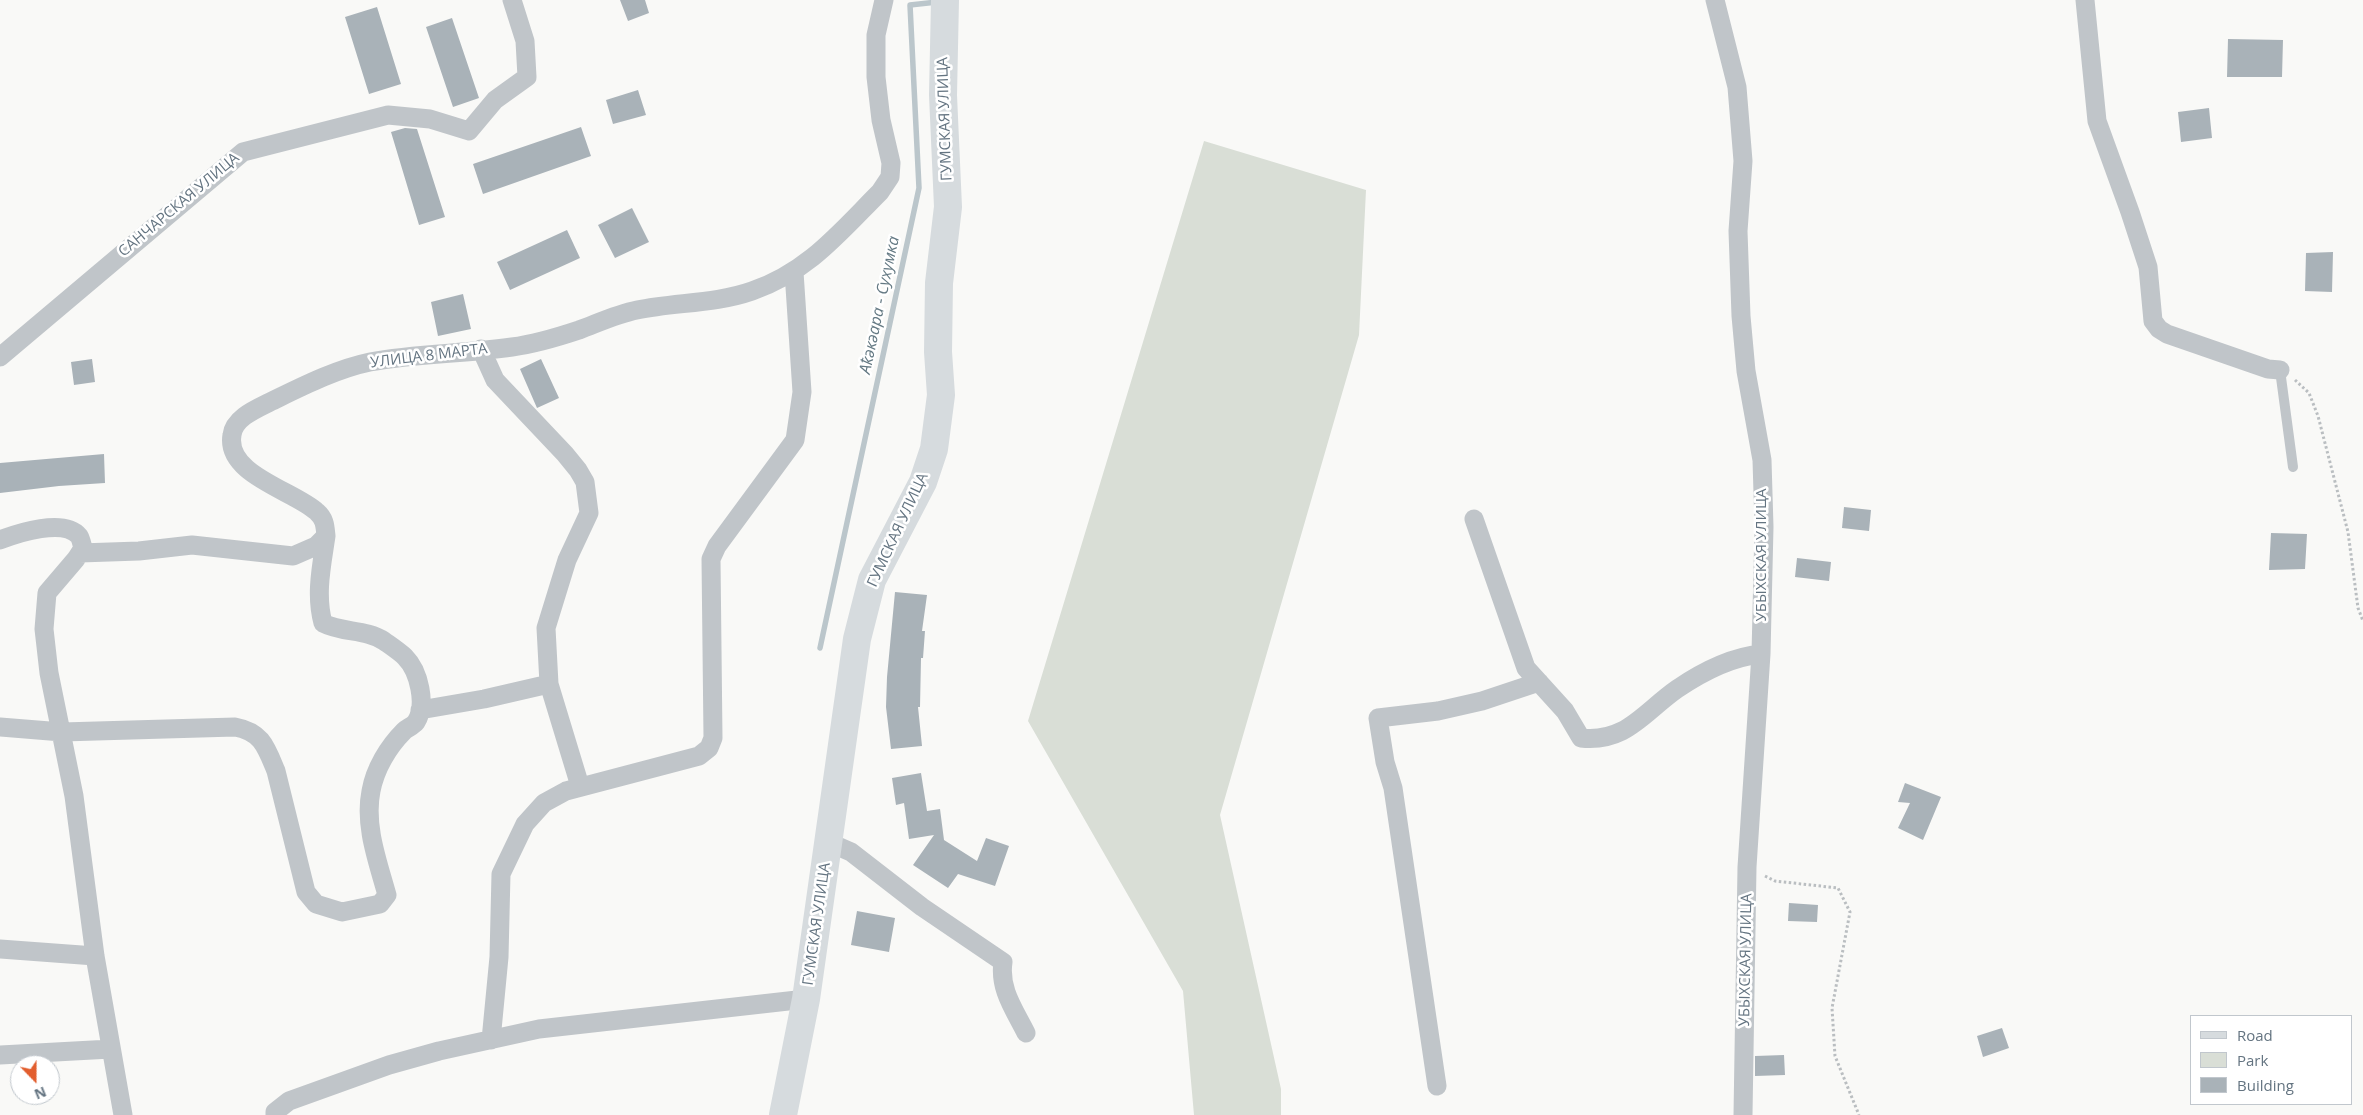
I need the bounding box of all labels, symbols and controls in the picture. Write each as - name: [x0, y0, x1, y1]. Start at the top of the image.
- street label: ГУМСКАЯ УЛИЦА: [934, 57, 956, 181]
- street label: САНЧАРСКАЯ УЛИЦА: [115, 149, 243, 261]
- water label: Аҟәкәара - Сухумка: [856, 234, 904, 376]
- street label: УЛИЦА 8 МАРТА: [369, 340, 489, 372]
- street label: ГУМСКАЯ УЛИЦА: [864, 470, 932, 590]
- street label: УБЫХСКАЯ УЛИЦА: [1753, 488, 1771, 622]
- street label: ГУМСКАЯ УЛИЦА: [799, 861, 835, 987]
- street label: УБЫХСКАЯ УЛИЦА: [1736, 893, 1756, 1027]
- legend: [2190, 1015, 2353, 1105]
- text: Road: [2237, 1025, 2273, 1045]
- text: Park: [2237, 1050, 2268, 1070]
- north arrow: [10, 1055, 60, 1105]
- text: Building: [2237, 1075, 2294, 1095]
- text: N: [32, 1082, 49, 1104]

